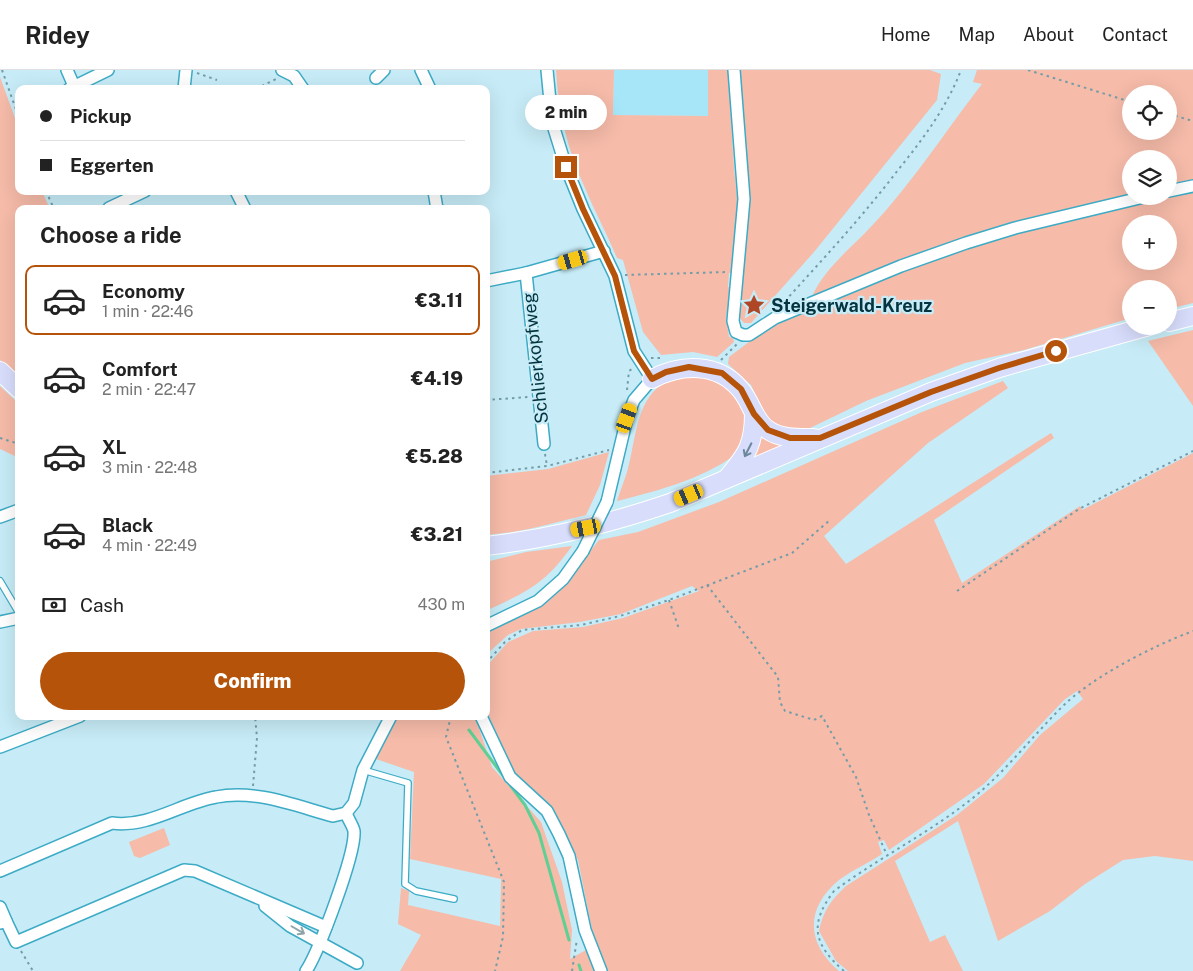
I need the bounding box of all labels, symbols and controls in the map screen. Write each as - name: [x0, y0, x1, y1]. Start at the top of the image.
- text: Ridey: [25, 21, 90, 49]
- text: Home: [881, 24, 931, 45]
- text: Map: [959, 24, 995, 45]
- text: About: [1023, 24, 1074, 45]
- text: Contact: [1102, 24, 1168, 45]
- map controls: [1122, 85, 1177, 335]
- button: locate: [1122, 85, 1177, 140]
- callout: 2 min: [525, 94, 607, 129]
- text: 2 min: [545, 103, 587, 122]
- text: Pickup: [70, 105, 132, 127]
- button: layers: [1122, 150, 1177, 205]
- text: Eggerten: [70, 154, 154, 176]
- route end: [555, 156, 577, 178]
- button: +: [1122, 215, 1177, 270]
- text: Choose a ride: [40, 222, 182, 248]
- car: [556, 249, 589, 271]
- icon: car: [42, 278, 87, 323]
- text: Economy: [102, 280, 185, 302]
- button: −: [1122, 280, 1177, 335]
- text: €3.11: [415, 289, 463, 311]
- street label: Schlierkopfweg: [518, 291, 552, 425]
- place icon: Steigerwald-Kreuz: [741, 292, 767, 318]
- place label: Steigerwald-Kreuz: [771, 295, 932, 316]
- text: 1 min · 22:46: [102, 302, 193, 321]
- route start: [1045, 340, 1067, 362]
- icon: car: [42, 356, 87, 401]
- text: Comfort: [102, 358, 178, 380]
- text: €4.19: [411, 367, 463, 389]
- text: 2 min · 22:47: [102, 380, 196, 399]
- car: [614, 401, 639, 435]
- icon: car: [42, 434, 87, 479]
- text: XL: [102, 436, 127, 458]
- one-way arrow: [743, 442, 752, 457]
- text: €5.28: [406, 445, 463, 467]
- text: 3 min · 22:48: [102, 458, 197, 477]
- car: [672, 482, 705, 508]
- icon: car: [42, 512, 87, 557]
- text: Black: [102, 514, 153, 536]
- car: [569, 518, 602, 538]
- text: €3.21: [411, 523, 463, 545]
- text: 4 min · 22:49: [102, 536, 197, 555]
- icon: cash: [40, 591, 68, 619]
- text: Cash: [80, 594, 124, 616]
- text: 430 m: [417, 595, 465, 614]
- button: Confirm: [40, 652, 465, 710]
- one-way arrow: [291, 926, 305, 936]

